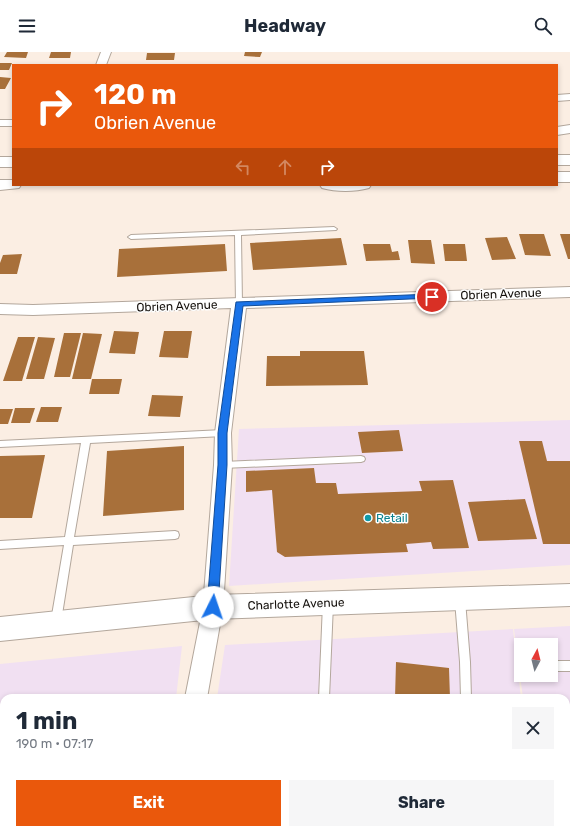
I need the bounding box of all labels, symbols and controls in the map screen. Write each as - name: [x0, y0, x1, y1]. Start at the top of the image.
- icon: menu: [16, 15, 38, 37]
- text: Headway: [244, 15, 326, 37]
- icon: search: [532, 15, 554, 37]
- text: 120 m: [94, 78, 177, 111]
- icon: right: [28, 80, 80, 132]
- text: Obrien Avenue: [94, 112, 216, 134]
- icon: left: [232, 156, 254, 178]
- icon: ahead: [274, 156, 296, 178]
- icon: right: [316, 156, 338, 178]
- pin: [415, 280, 449, 314]
- icon: arrive: [421, 286, 443, 308]
- street label: Obrien Avenue: [460, 286, 542, 302]
- street label: Obrien Avenue: [136, 298, 218, 314]
- place label: Retail: [376, 511, 408, 525]
- marker: Retail: [363, 513, 373, 523]
- position arrow: [192, 586, 234, 628]
- street label: Charlotte Avenue: [247, 595, 345, 613]
- north arrow: [514, 638, 558, 682]
- map controls: [514, 638, 558, 682]
- text: 1 min: [16, 707, 77, 735]
- button: close: [512, 707, 554, 749]
- text: 190 m · 07:17: [16, 736, 93, 751]
- button: Exit: [16, 780, 281, 826]
- button: Share: [289, 780, 554, 826]

